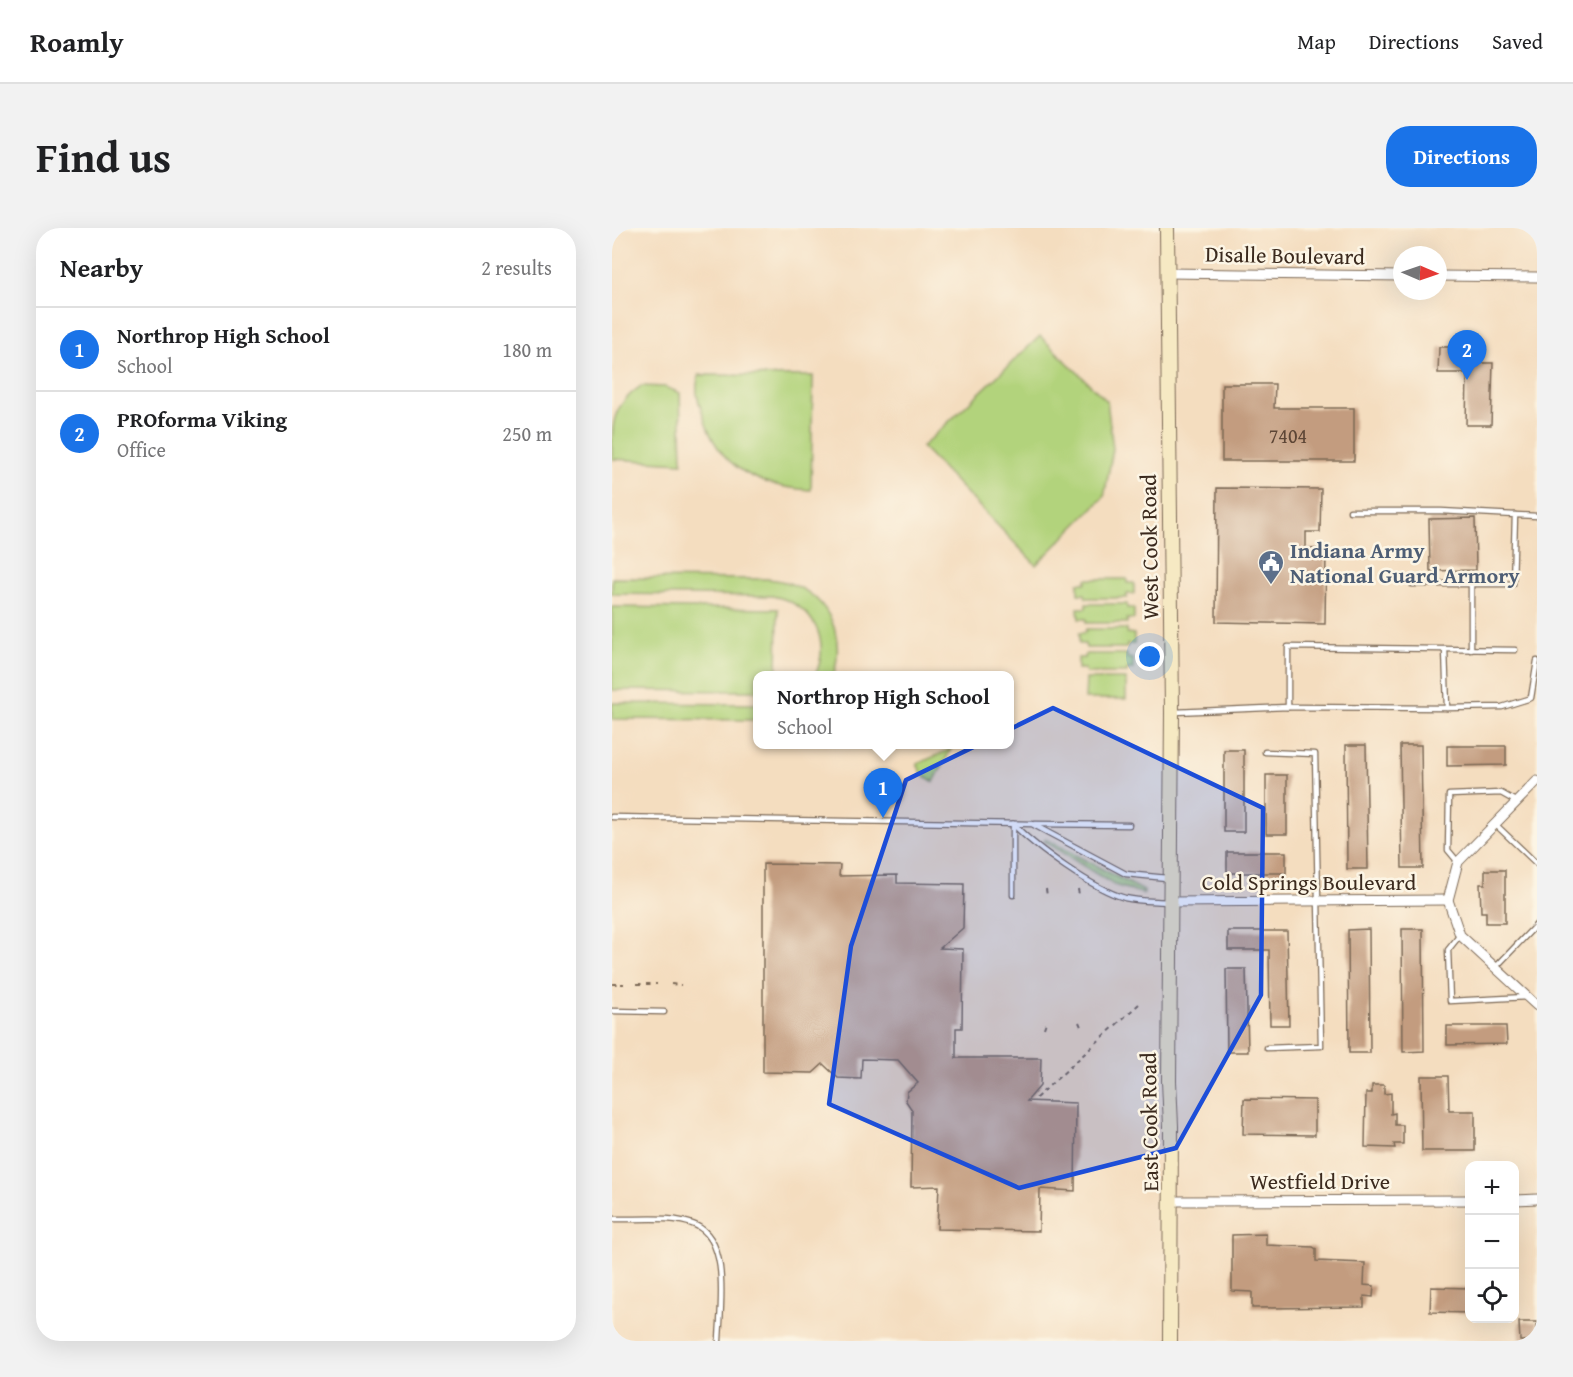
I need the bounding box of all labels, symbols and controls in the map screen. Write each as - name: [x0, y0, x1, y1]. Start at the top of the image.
- text: Roamly: [30, 21, 124, 62]
- text: Map: [1297, 26, 1336, 57]
- text: Directions: [1369, 26, 1459, 57]
- text: Saved: [1492, 26, 1543, 57]
- text: Find us: [36, 126, 171, 187]
- button: Directions: [1386, 126, 1537, 187]
- street label: Disalle Boulevard: [1205, 238, 1365, 272]
- north arrow: [1393, 246, 1447, 300]
- text: Nearby: [60, 248, 143, 287]
- text: 2 results: [481, 253, 552, 282]
- text: Northrop High School: [117, 319, 330, 351]
- pin: 2: [1448, 330, 1486, 380]
- text: 1: [74, 335, 85, 364]
- text: 180 m: [502, 335, 552, 364]
- text: School: [117, 351, 173, 380]
- text: PROforma Viking: [117, 403, 287, 435]
- text: 2: [74, 419, 85, 448]
- text: 250 m: [502, 419, 552, 448]
- house number: 7404: [1269, 421, 1307, 450]
- text: Office: [117, 435, 166, 464]
- street label: West Cook Road: [1132, 473, 1166, 620]
- place label: Indiana Army National Guard Armory: [1290, 534, 1520, 591]
- public building icon: Indiana Army National Guard Armory: [1256, 548, 1286, 586]
- your location: [1135, 642, 1164, 671]
- popup: [753, 671, 1014, 749]
- text: Northrop High School: [777, 680, 990, 712]
- text: School: [777, 712, 833, 741]
- pin: 1: [864, 768, 902, 818]
- street label: Cold Springs Boulevard: [1202, 866, 1416, 898]
- street label: East Cook Road: [1132, 1052, 1166, 1192]
- map controls: [1465, 1161, 1519, 1323]
- button: +: [1465, 1161, 1519, 1215]
- street label: Westfield Drive: [1250, 1165, 1390, 1197]
- button: −: [1465, 1215, 1519, 1269]
- button: locate: [1465, 1269, 1519, 1323]

